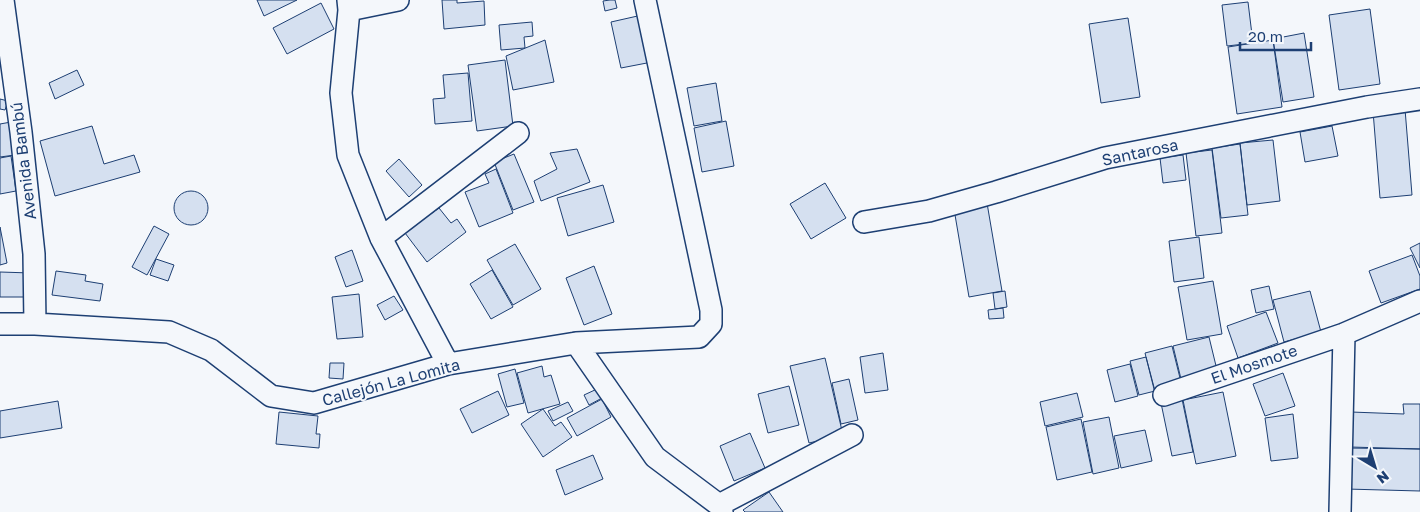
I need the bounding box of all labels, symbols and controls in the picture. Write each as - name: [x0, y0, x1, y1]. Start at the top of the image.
- scale bar: [1240, 20, 1311, 52]
- text: 20 m: [1248, 27, 1283, 45]
- street label: Avenida Bambú: [6, 101, 40, 221]
- street label: Santarosa: [1100, 134, 1180, 170]
- street label: El Mosmote: [1208, 340, 1300, 388]
- street label: Callejón La Lomita: [320, 354, 462, 410]
- north arrow: [1350, 442, 1400, 492]
- text: N: [1374, 468, 1393, 488]

